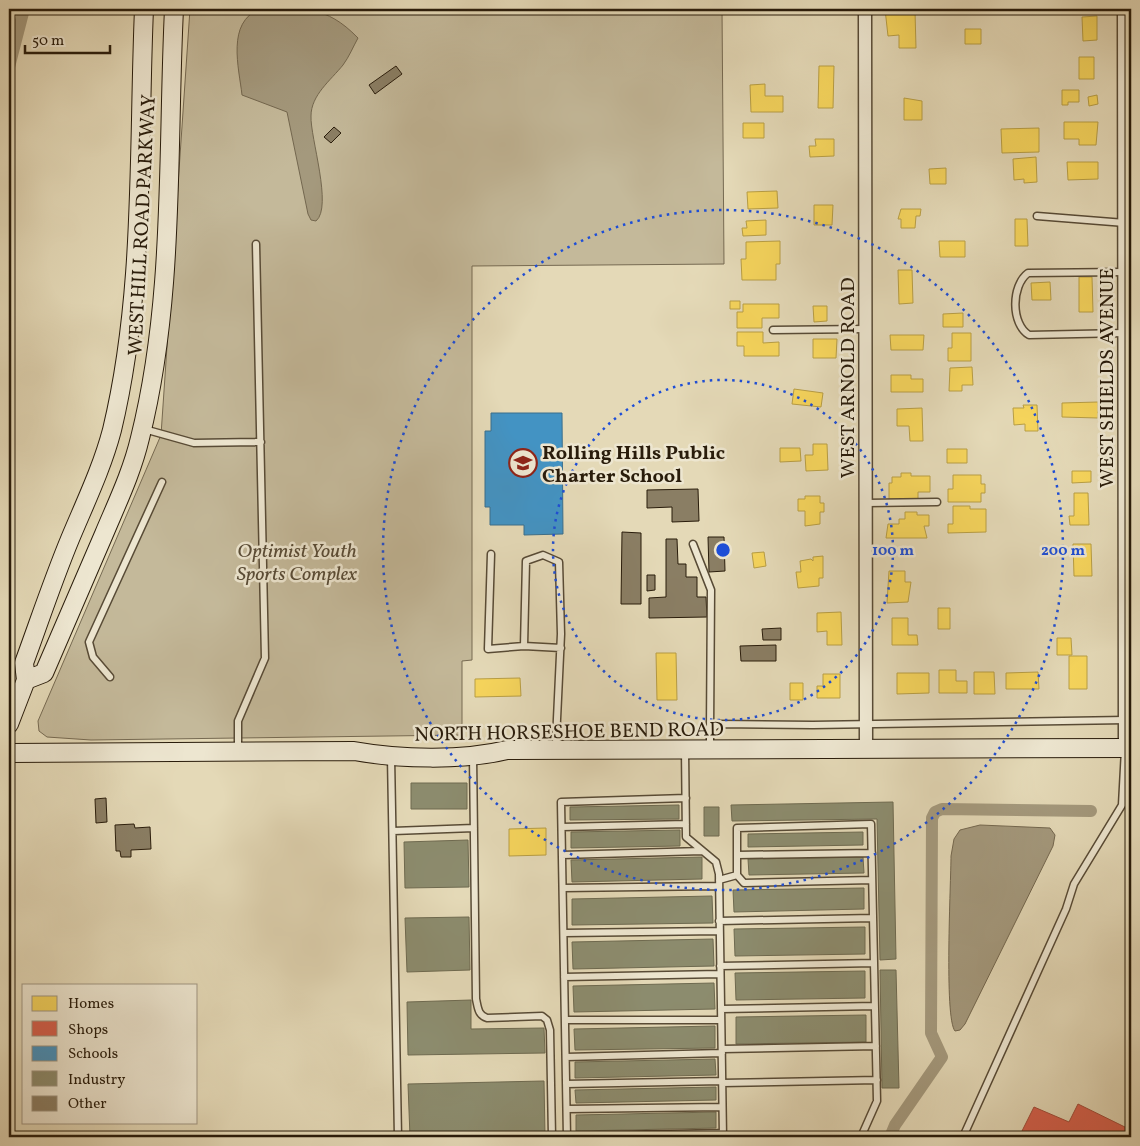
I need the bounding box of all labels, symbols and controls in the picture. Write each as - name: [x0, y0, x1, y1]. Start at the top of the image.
- scale bar: [25, 22, 110, 54]
- text: 50 m: [32, 31, 64, 52]
- street label: WEST HILL ROAD PARKWAY: [122, 93, 164, 356]
- street label: WEST SHIELDS AVENUE: [1094, 268, 1122, 488]
- street label: WEST ARNOLD ROAD: [835, 277, 863, 479]
- place label: Rolling Hills Public Charter School: [542, 440, 725, 491]
- school or university icon: Rolling Hills Public Charter School: [508, 448, 538, 478]
- park label: Optimist Youth Sports Complex: [237, 538, 357, 589]
- centre of rings: [714, 541, 732, 559]
- text: 100 m: [872, 541, 915, 562]
- text: 200 m: [1041, 541, 1085, 562]
- street label: NORTH HORSESHOE BEND ROAD: [414, 716, 724, 750]
- legend: [22, 984, 198, 1124]
- text: Homes: [68, 994, 114, 1015]
- text: Shops: [68, 1020, 108, 1041]
- text: Schools: [68, 1044, 118, 1065]
- text: Industry: [68, 1070, 125, 1091]
- text: Other: [68, 1094, 107, 1115]

